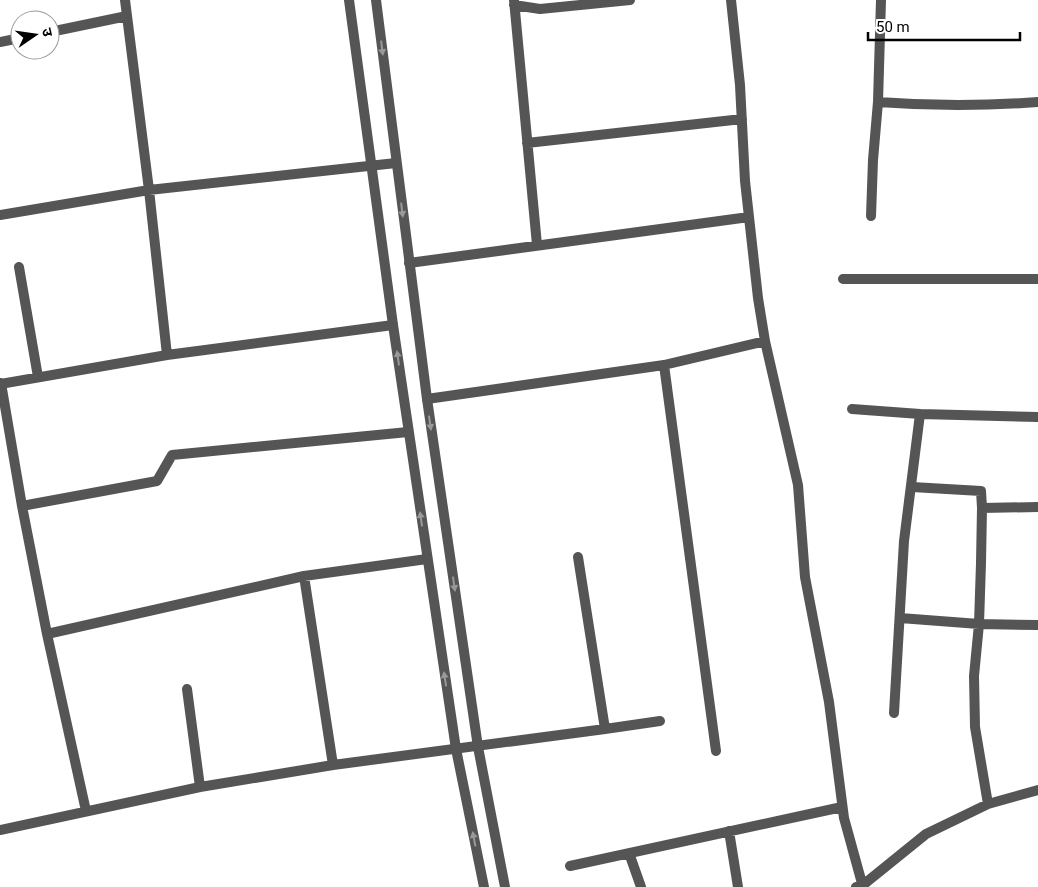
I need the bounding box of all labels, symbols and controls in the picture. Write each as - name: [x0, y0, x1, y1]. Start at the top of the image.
- north arrow: [10, 10, 60, 60]
- scale bar: [868, 10, 1020, 42]
- text: 50 m: [876, 18, 910, 36]
- text: उ: [39, 26, 57, 39]
- one-way arrow: [378, 41, 386, 57]
- one-way arrow: [398, 202, 406, 218]
- one-way arrow: [393, 350, 401, 366]
- one-way arrow: [426, 415, 434, 431]
- one-way arrow: [417, 510, 425, 526]
- one-way arrow: [450, 576, 458, 592]
- one-way arrow: [441, 671, 449, 687]
- one-way arrow: [470, 832, 478, 847]

